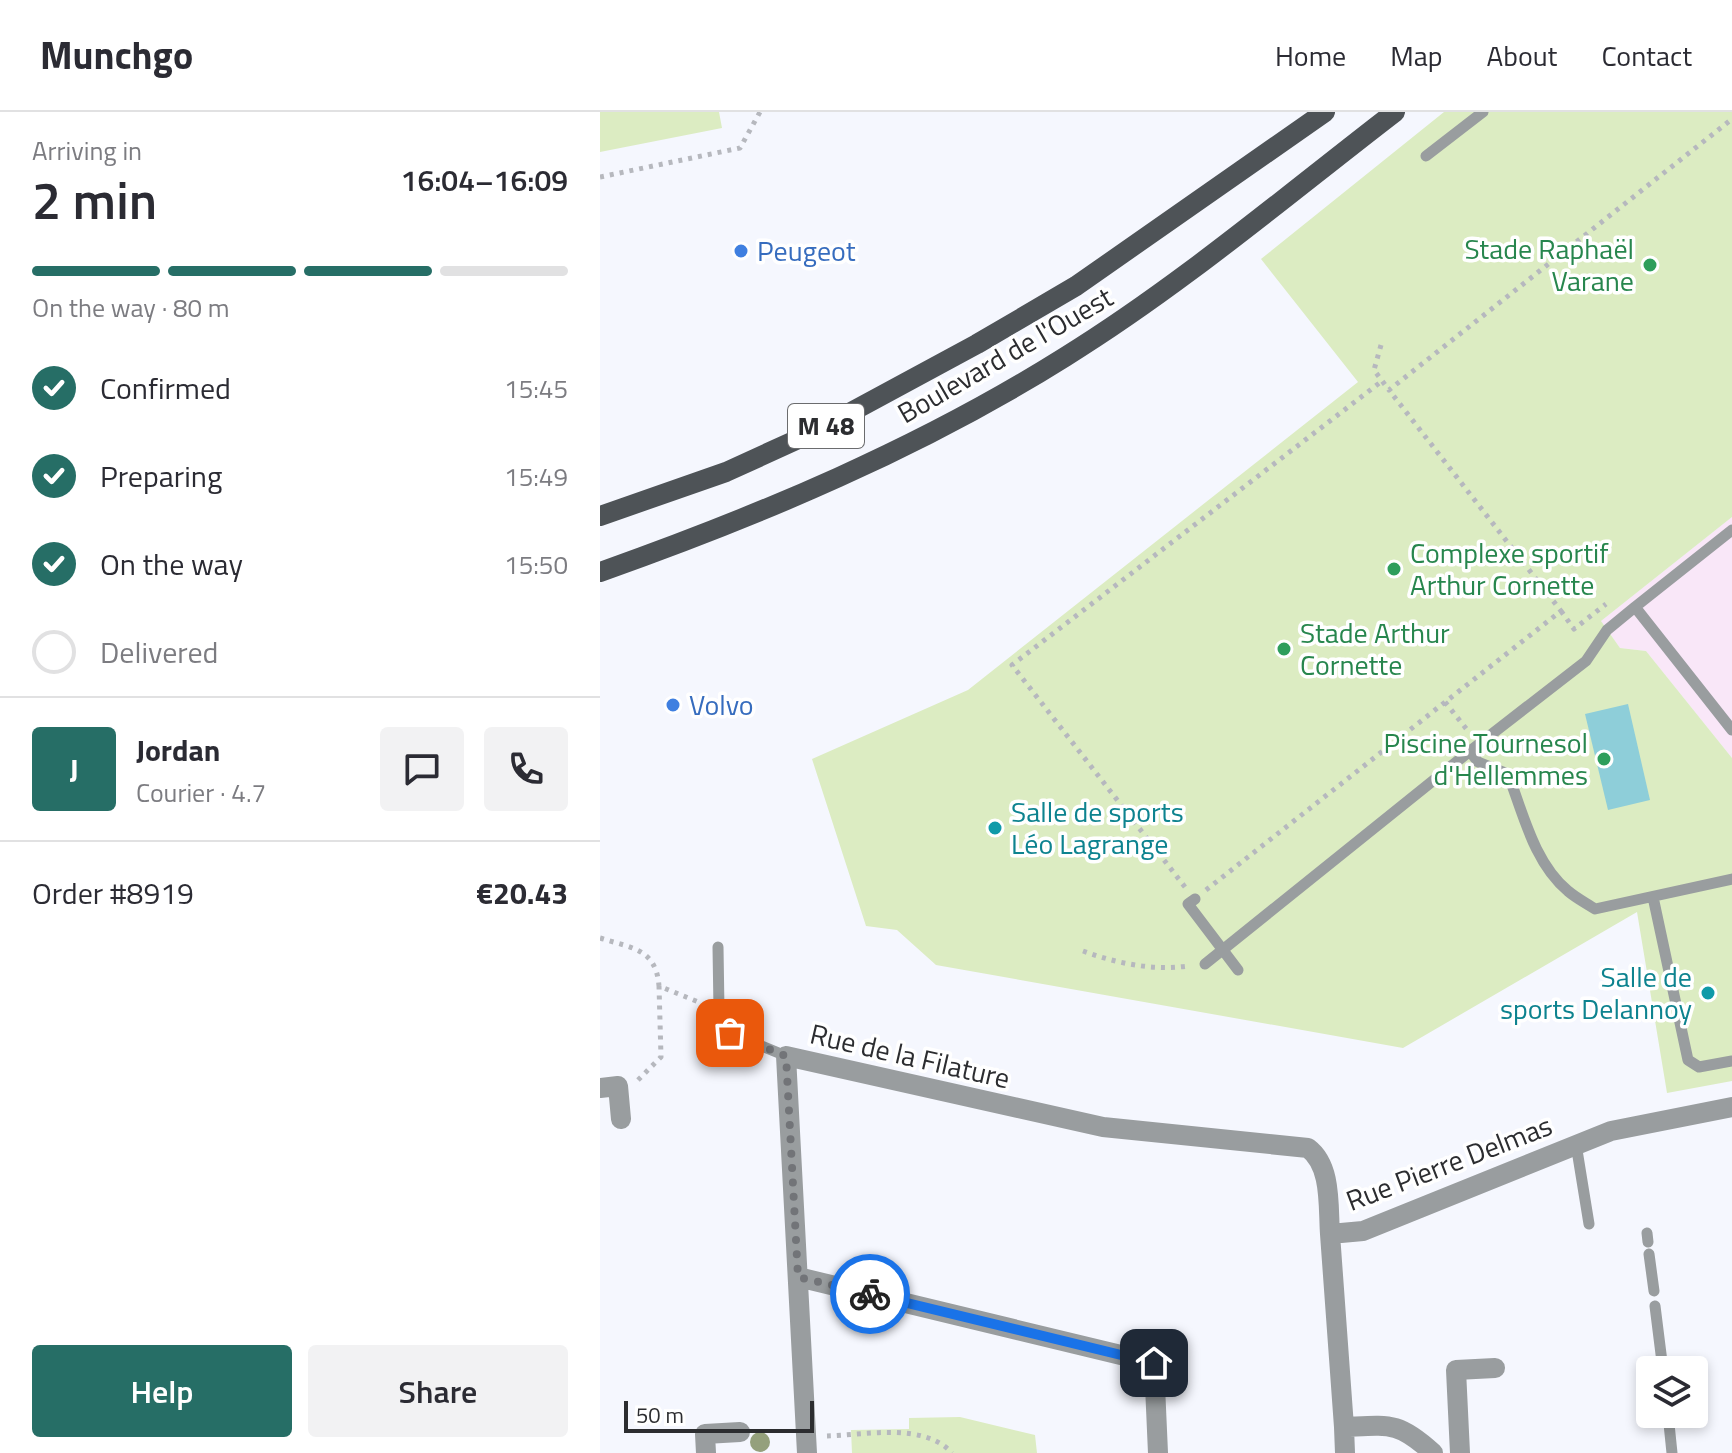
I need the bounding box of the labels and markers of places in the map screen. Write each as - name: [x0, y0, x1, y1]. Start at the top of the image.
- place label: Stade Raphaël Varane: [1464, 227, 1634, 302]
- place label: Peugeot: [757, 229, 856, 272]
- marker: Peugeot: [732, 242, 750, 260]
- marker: Stade Raphaël Varane: [1641, 256, 1659, 274]
- place label: Complexe sportif Arthur Cornette: [1410, 531, 1609, 606]
- marker: Complexe sportif Arthur Cornette: [1385, 560, 1403, 578]
- place label: Stade Arthur Cornette: [1300, 611, 1450, 686]
- marker: Stade Arthur Cornette: [1275, 640, 1293, 658]
- place label: Volvo: [689, 683, 754, 726]
- marker: Volvo: [664, 696, 682, 714]
- place label: Piscine Tournesol d'Hellemmes: [1384, 721, 1588, 796]
- marker: Piscine Tournesol d'Hellemmes: [1595, 750, 1613, 768]
- place label: Salle de sports Léo Lagrange: [1011, 790, 1184, 865]
- marker: Salle de sports Léo Lagrange: [986, 819, 1004, 837]
- place label: Salle de sports Delannoy: [1500, 955, 1692, 1030]
- marker: Salle de sports Delannoy: [1699, 984, 1717, 1002]
- pin: [696, 999, 764, 1067]
- pin: [1120, 1329, 1188, 1397]

